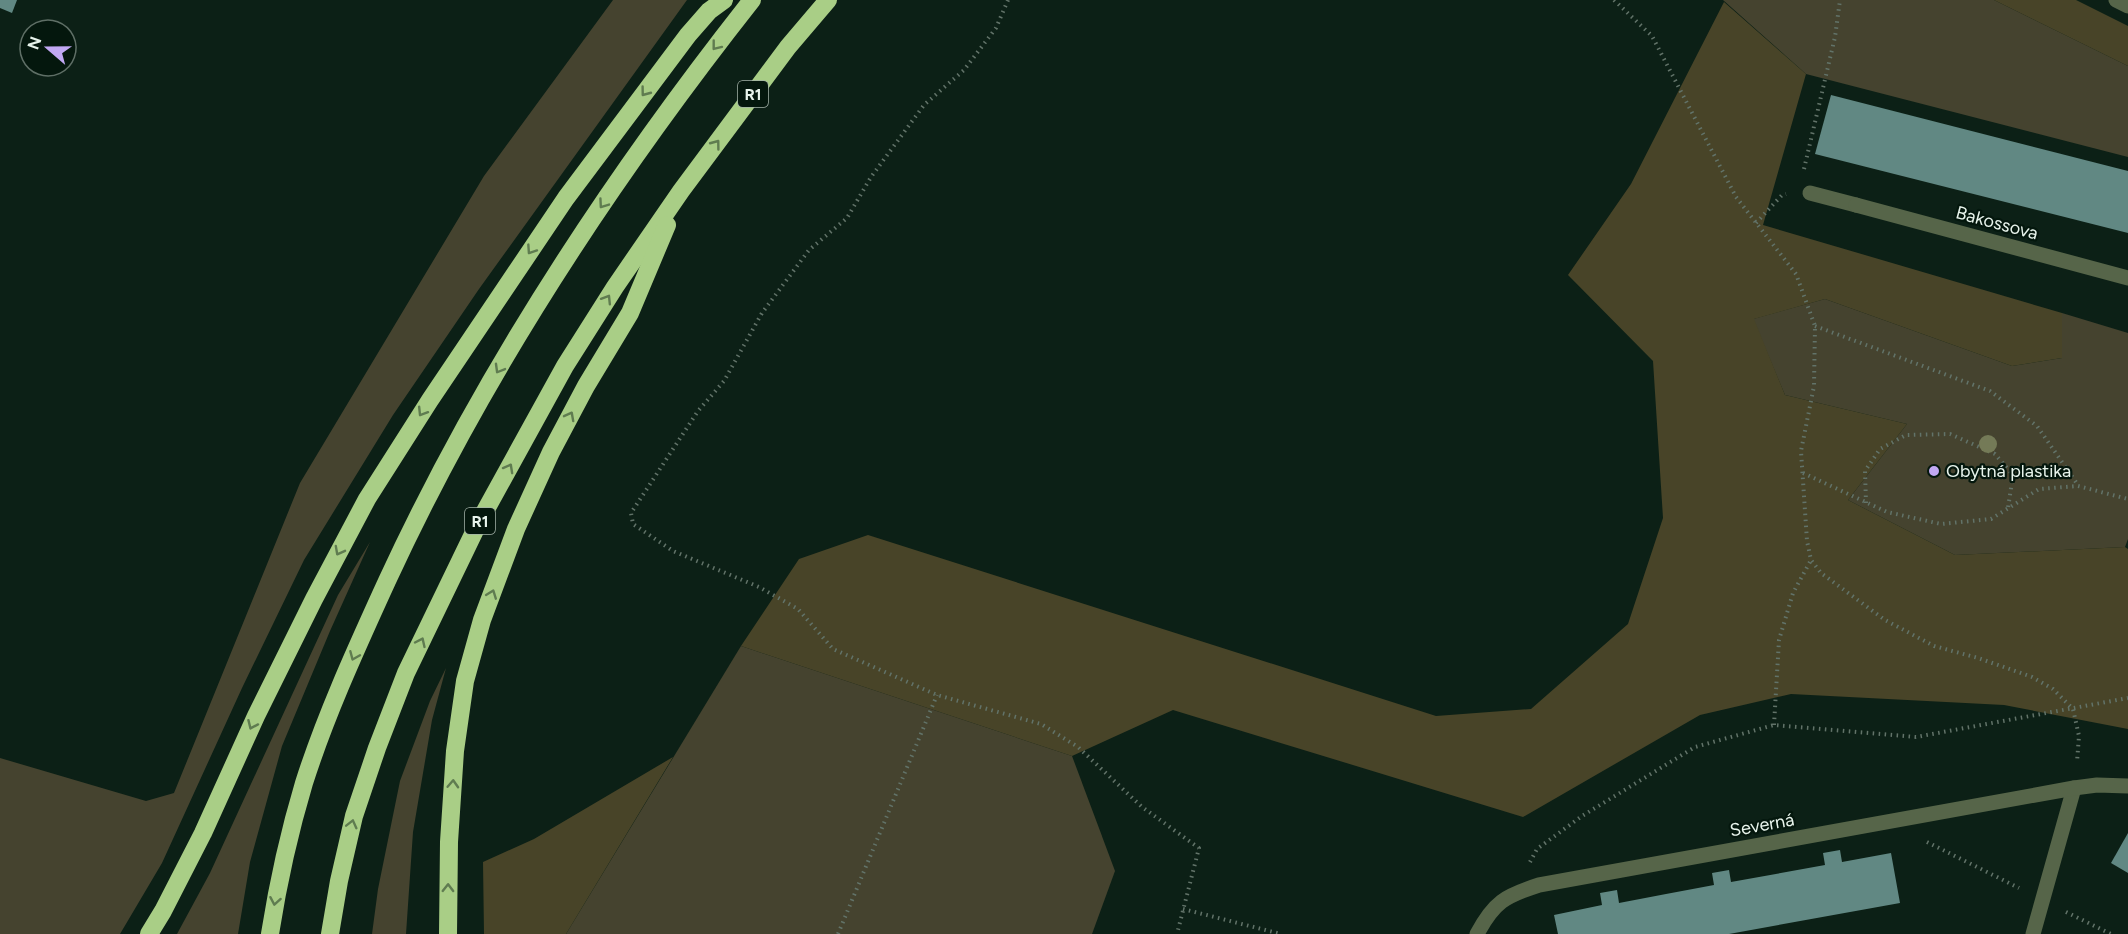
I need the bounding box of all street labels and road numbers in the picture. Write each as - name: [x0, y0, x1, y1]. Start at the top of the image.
- road number: R1: [738, 81, 768, 107]
- street label: Bakossova: [1953, 201, 2041, 245]
- road number: R1: [465, 508, 495, 534]
- street label: Severná: [1728, 809, 1796, 841]

